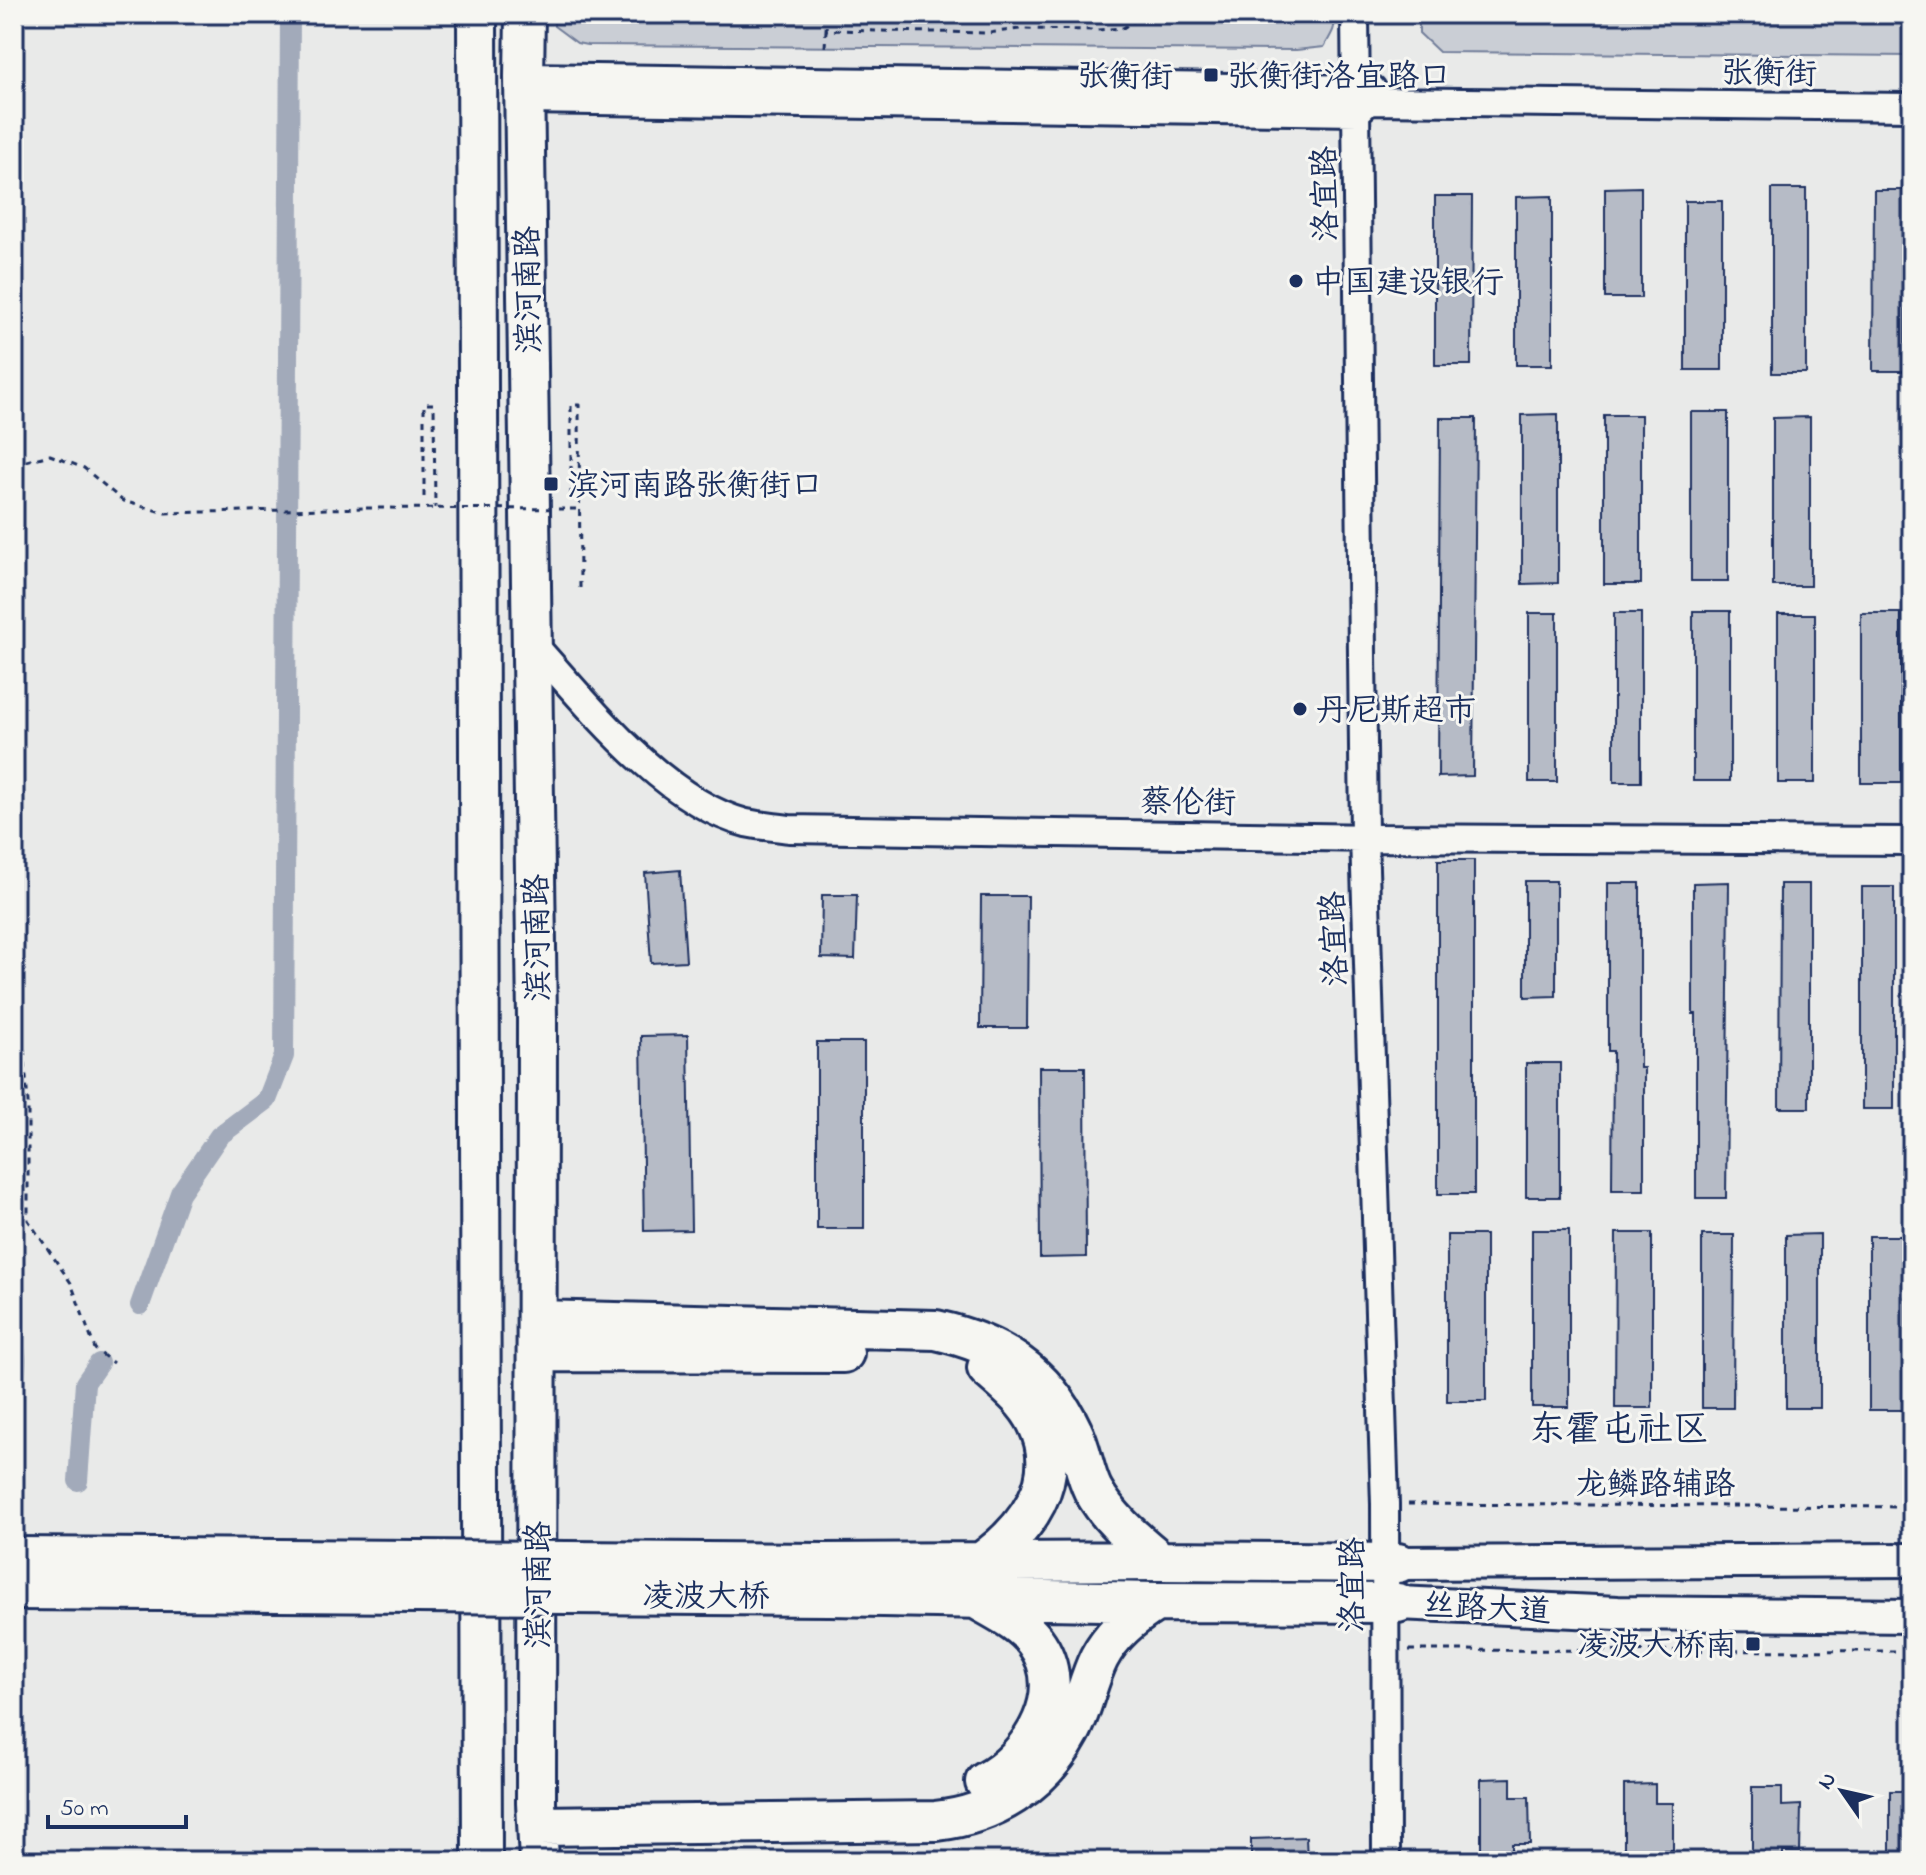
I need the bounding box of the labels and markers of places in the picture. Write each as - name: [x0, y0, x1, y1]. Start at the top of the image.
- place label: 张衡街洛宜路口: [1227, 55, 1451, 102]
- marker: 张衡街洛宜路口: [1202, 66, 1220, 84]
- place label: 中国建设银行: [1312, 261, 1504, 308]
- marker: 中国建设银行: [1287, 272, 1305, 290]
- place label: 滨河南路张衡街口: [567, 464, 823, 511]
- marker: 滨河南路张衡街口: [542, 475, 560, 493]
- place label: 丹尼斯超市: [1316, 689, 1476, 736]
- marker: 丹尼斯超市: [1291, 700, 1309, 718]
- place label: 凌波大桥南: [1577, 1624, 1737, 1671]
- marker: 凌波大桥南: [1744, 1635, 1762, 1653]

